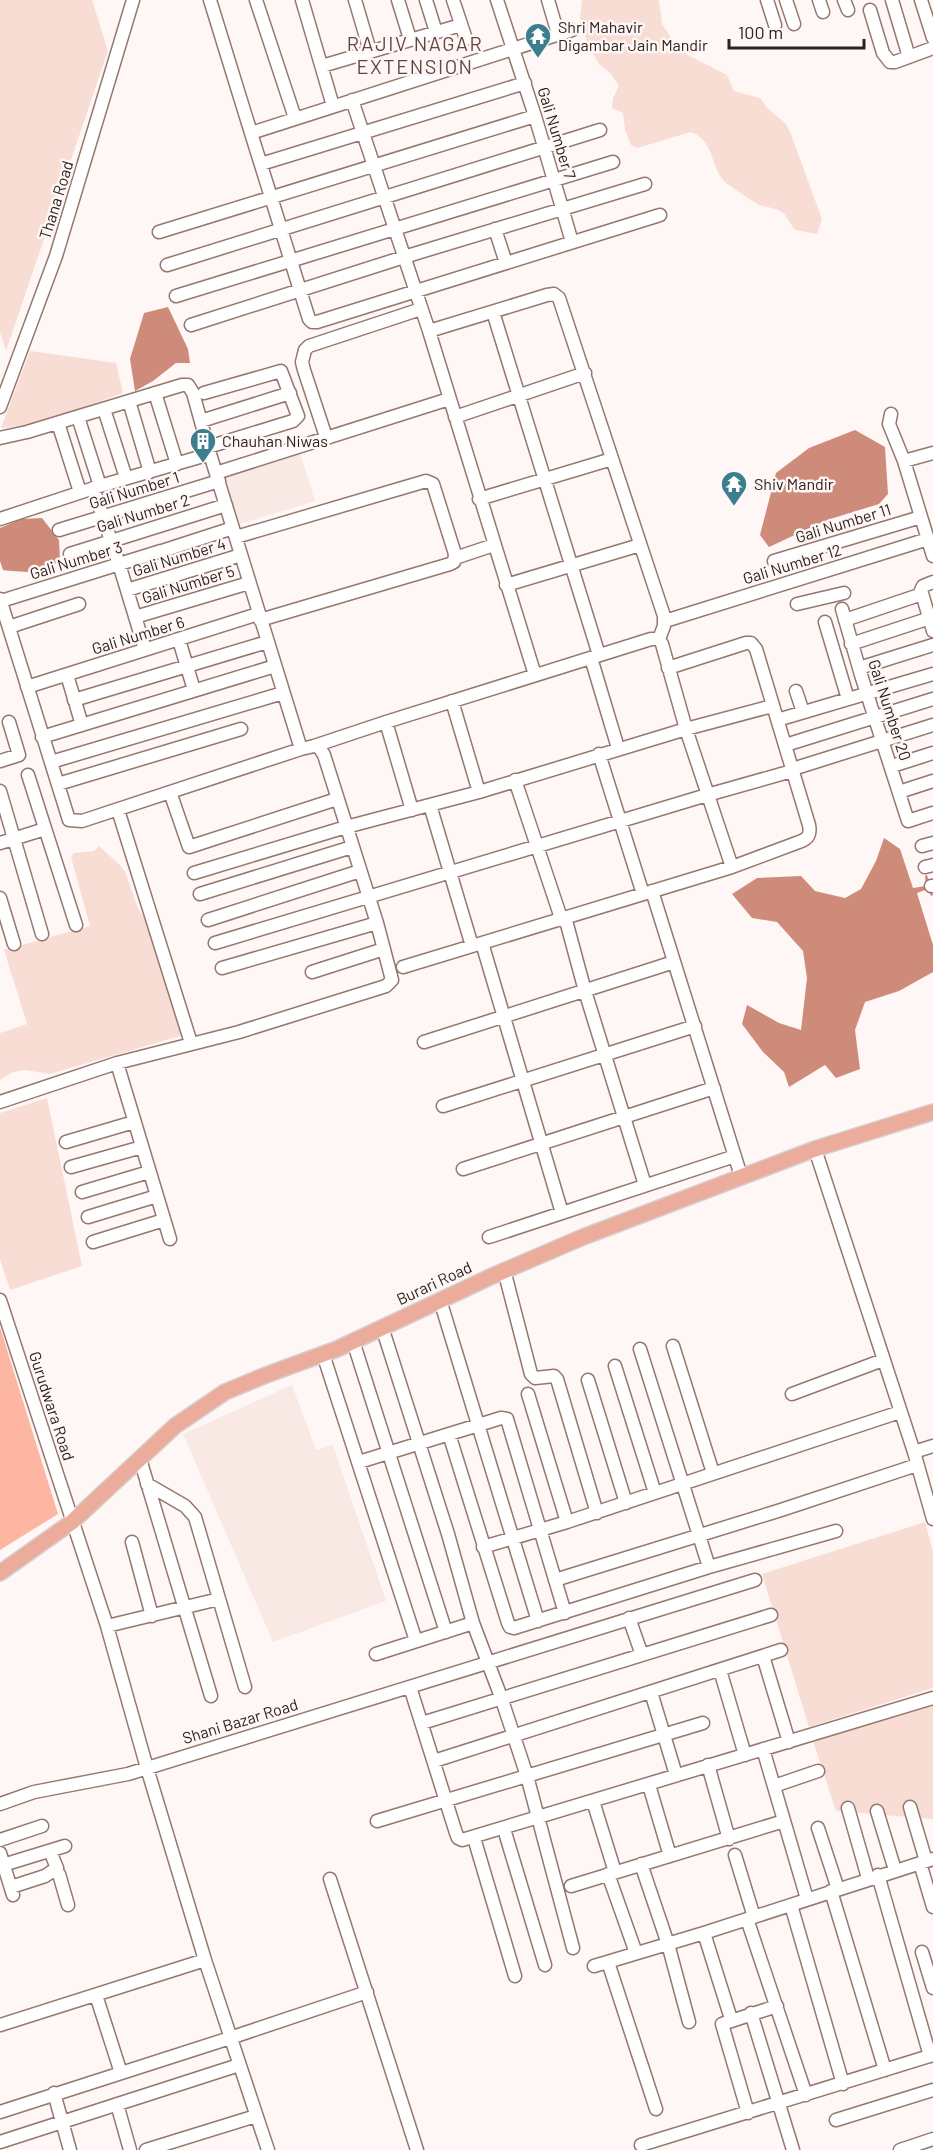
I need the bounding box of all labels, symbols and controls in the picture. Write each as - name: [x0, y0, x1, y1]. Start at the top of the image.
- scale bar: [729, 12, 864, 50]
- place label: Shri Mahavir Digambar Jain Mandir: [558, 17, 708, 54]
- temple icon: Shri Mahavir Digambar Jain Mandir: [523, 21, 553, 59]
- text: 100 m: [738, 21, 783, 43]
- district label: RAJIV NAGAR EXTENSION: [347, 31, 483, 78]
- street label: Gali Number 7: [534, 85, 581, 182]
- street label: Thana Road: [35, 158, 76, 241]
- building icon: Chauhan Niwas: [188, 426, 218, 464]
- place label: Chauhan Niwas: [222, 431, 328, 450]
- street label: Gali Number 1: [87, 467, 181, 512]
- temple icon: Shiv Mandir: [719, 469, 749, 507]
- place label: Shiv Mandir: [754, 474, 834, 493]
- street label: Gali Number 2: [94, 489, 192, 536]
- street label: Gali Number 11: [793, 499, 893, 546]
- street label: Gali Number 4: [130, 533, 228, 580]
- street label: Gali Number 3: [27, 536, 124, 583]
- street label: Gali Number 12: [740, 540, 843, 587]
- street label: Gali Number 5: [139, 560, 236, 607]
- street label: Gali Number 6: [89, 611, 186, 658]
- street label: Gali Number 20: [865, 657, 916, 763]
- street label: Burari Road: [393, 1257, 474, 1308]
- street label: Gurudwara Road: [26, 1349, 79, 1463]
- street label: Shani Bazar Road: [180, 1694, 300, 1747]

